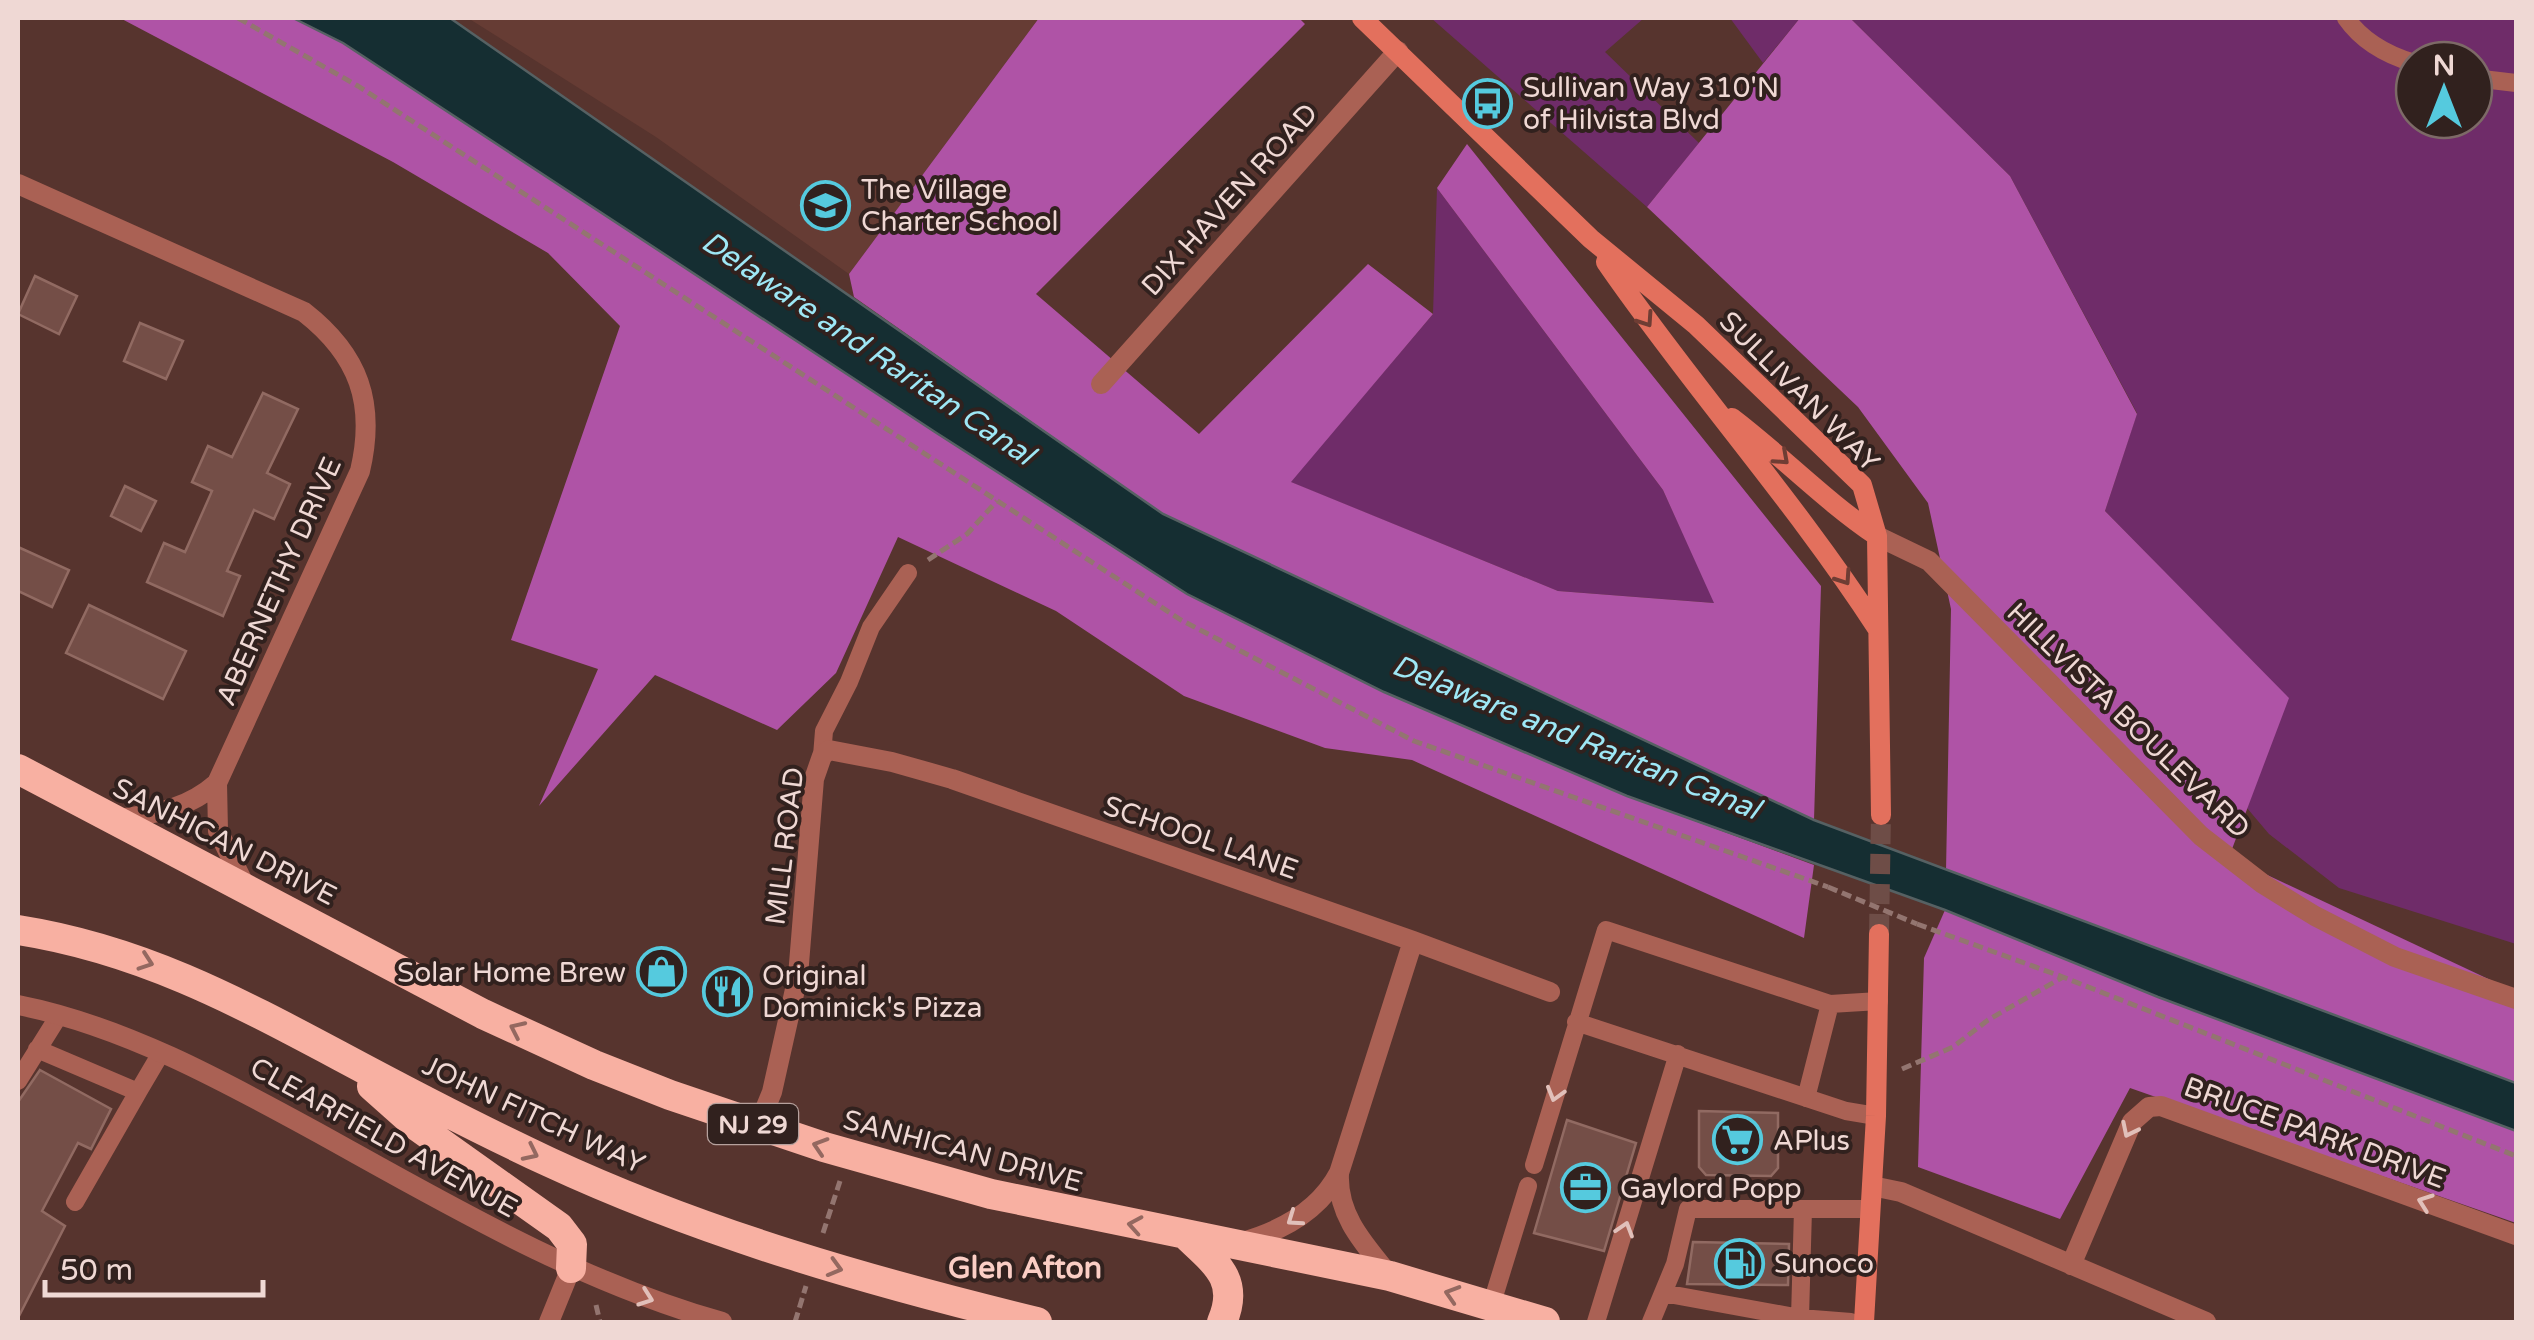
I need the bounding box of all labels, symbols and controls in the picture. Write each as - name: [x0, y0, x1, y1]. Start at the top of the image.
- north arrow: [2394, 40, 2494, 140]
- text: N: [2433, 49, 2455, 83]
- place label: Sullivan Way 310'N of Hilvista Blvd: [1523, 71, 1779, 137]
- bus stop icon: Sullivan Way 310'N of Hilvista Blvd: [1462, 77, 1514, 129]
- street label: DIX HAVEN ROAD: [1134, 96, 1325, 303]
- place label: The Village Charter School: [861, 173, 1059, 239]
- school or university icon: The Village Charter School: [800, 179, 852, 231]
- water label: Delaware and Raritan Canal: [694, 223, 1044, 476]
- street label: SULLIVAN WAY: [1712, 304, 1887, 479]
- one-way arrow: [1634, 308, 1652, 327]
- one-way arrow: [1770, 446, 1789, 464]
- street label: ABERNETHY DRIVE: [209, 452, 349, 711]
- one-way arrow: [1831, 567, 1850, 585]
- street label: HILLVISTA BOULEVARD: [2000, 596, 2257, 846]
- water label: Delaware and Raritan Canal: [1387, 647, 1768, 830]
- street label: MILL ROAD: [758, 765, 812, 927]
- street label: SANHICAN DRIVE: [107, 771, 342, 913]
- street label: SCHOOL LANE: [1099, 789, 1302, 887]
- shop icon: Solar Home Brew: [635, 946, 687, 998]
- one-way arrow: [136, 950, 153, 971]
- place label: Solar Home Brew: [397, 956, 626, 990]
- place label: Original Dominick's Pizza: [762, 959, 983, 1025]
- restaurant icon: Original Dominick's Pizza: [701, 965, 753, 1017]
- one-way arrow: [509, 1022, 527, 1042]
- street label: JOHN FITCH WAY: [417, 1048, 650, 1181]
- street label: CLEARFIELD AVENUE: [244, 1050, 523, 1225]
- street label: BRUCE PARK DRIVE: [2179, 1070, 2450, 1196]
- one-way arrow: [1546, 1085, 1567, 1102]
- street label: SANHICAN DRIVE: [839, 1103, 1086, 1199]
- road number: NJ 29: [708, 1104, 798, 1144]
- supermarket icon: APlus: [1712, 1114, 1764, 1166]
- one-way arrow: [2122, 1120, 2141, 1138]
- place label: APlus: [1773, 1124, 1850, 1158]
- one-way arrow: [812, 1137, 829, 1158]
- one-way arrow: [520, 1141, 538, 1160]
- office icon: Gaylord Popp: [1559, 1162, 1611, 1214]
- place label: Gaylord Popp: [1620, 1172, 1802, 1206]
- one-way arrow: [2417, 1193, 2434, 1214]
- one-way arrow: [1287, 1207, 1306, 1225]
- one-way arrow: [1126, 1215, 1143, 1236]
- one-way arrow: [1613, 1222, 1634, 1239]
- scale bar: [45, 1235, 262, 1297]
- fuel station icon: Sunoco: [1713, 1237, 1765, 1289]
- place label: Sunoco: [1774, 1247, 1874, 1281]
- district label: Glen Afton: [948, 1250, 1102, 1287]
- text: 50 m: [60, 1252, 133, 1289]
- one-way arrow: [825, 1256, 843, 1277]
- one-way arrow: [1444, 1285, 1461, 1306]
- one-way arrow: [636, 1286, 653, 1307]

